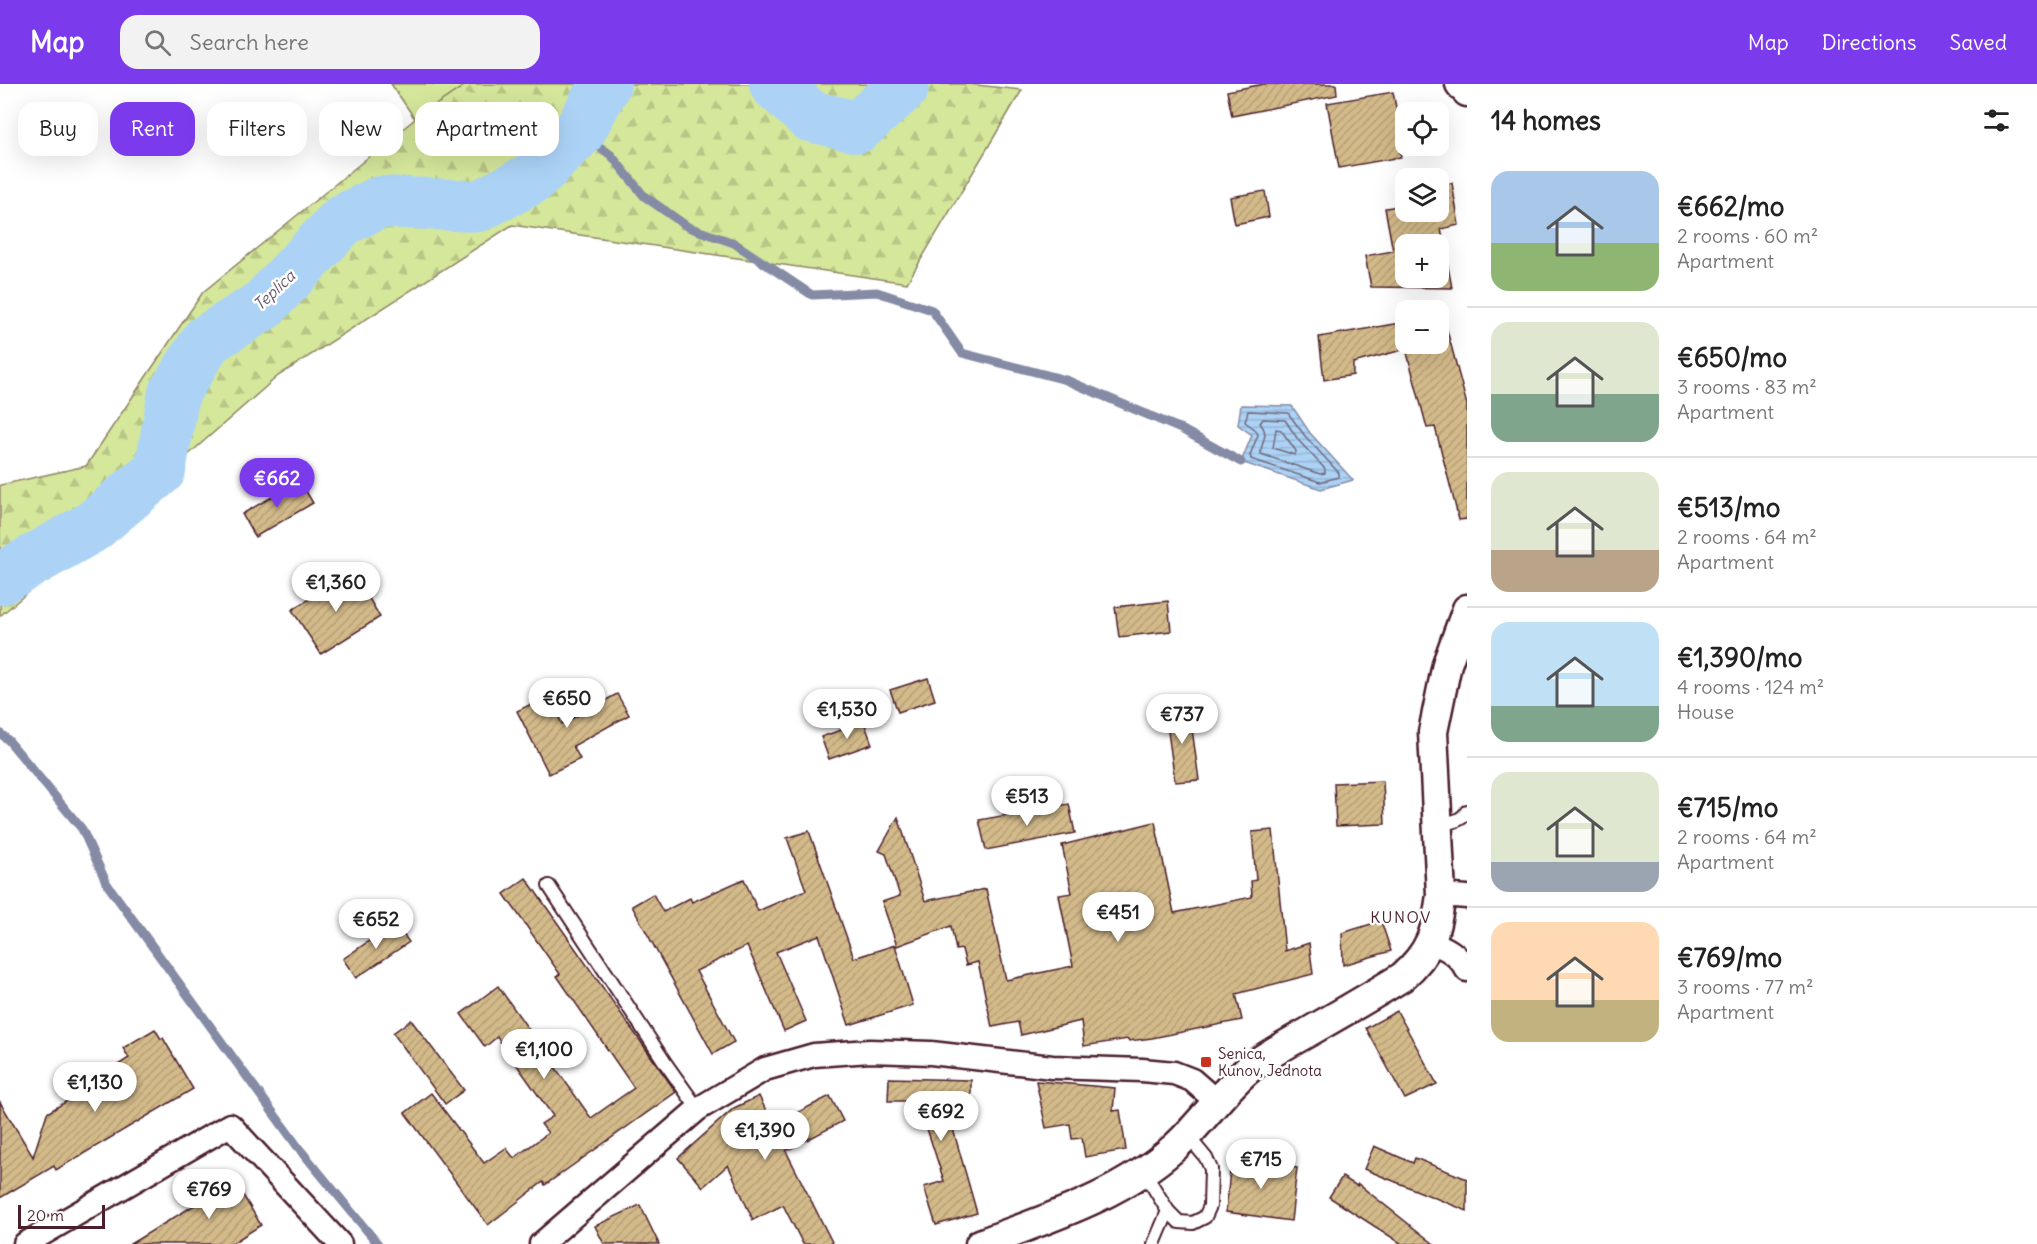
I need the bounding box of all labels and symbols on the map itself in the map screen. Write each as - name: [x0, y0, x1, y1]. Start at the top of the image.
- water label: Teplica: [249, 265, 299, 314]
- pin: €662: [241, 458, 313, 509]
- pin: €1,360: [287, 562, 385, 613]
- pin: €650: [531, 678, 603, 729]
- pin: €1,530: [798, 689, 896, 740]
- pin: €737: [1146, 694, 1218, 745]
- pin: €513: [991, 776, 1063, 827]
- pin: €451: [1082, 892, 1154, 943]
- pin: €652: [340, 899, 412, 950]
- district label: KUNOV: [1370, 907, 1432, 927]
- pin: €1,100: [495, 1029, 593, 1080]
- place label: Senica, Kunov, Jednota: [1218, 1044, 1322, 1080]
- marker: Senica, Kunov, Jednota: [1199, 1055, 1213, 1069]
- pin: €1,130: [46, 1062, 144, 1113]
- pin: €692: [905, 1091, 977, 1142]
- pin: €1,390: [716, 1110, 814, 1161]
- pin: €715: [1225, 1139, 1297, 1190]
- pin: €769: [173, 1169, 245, 1220]
- scale bar: [18, 1202, 105, 1230]

